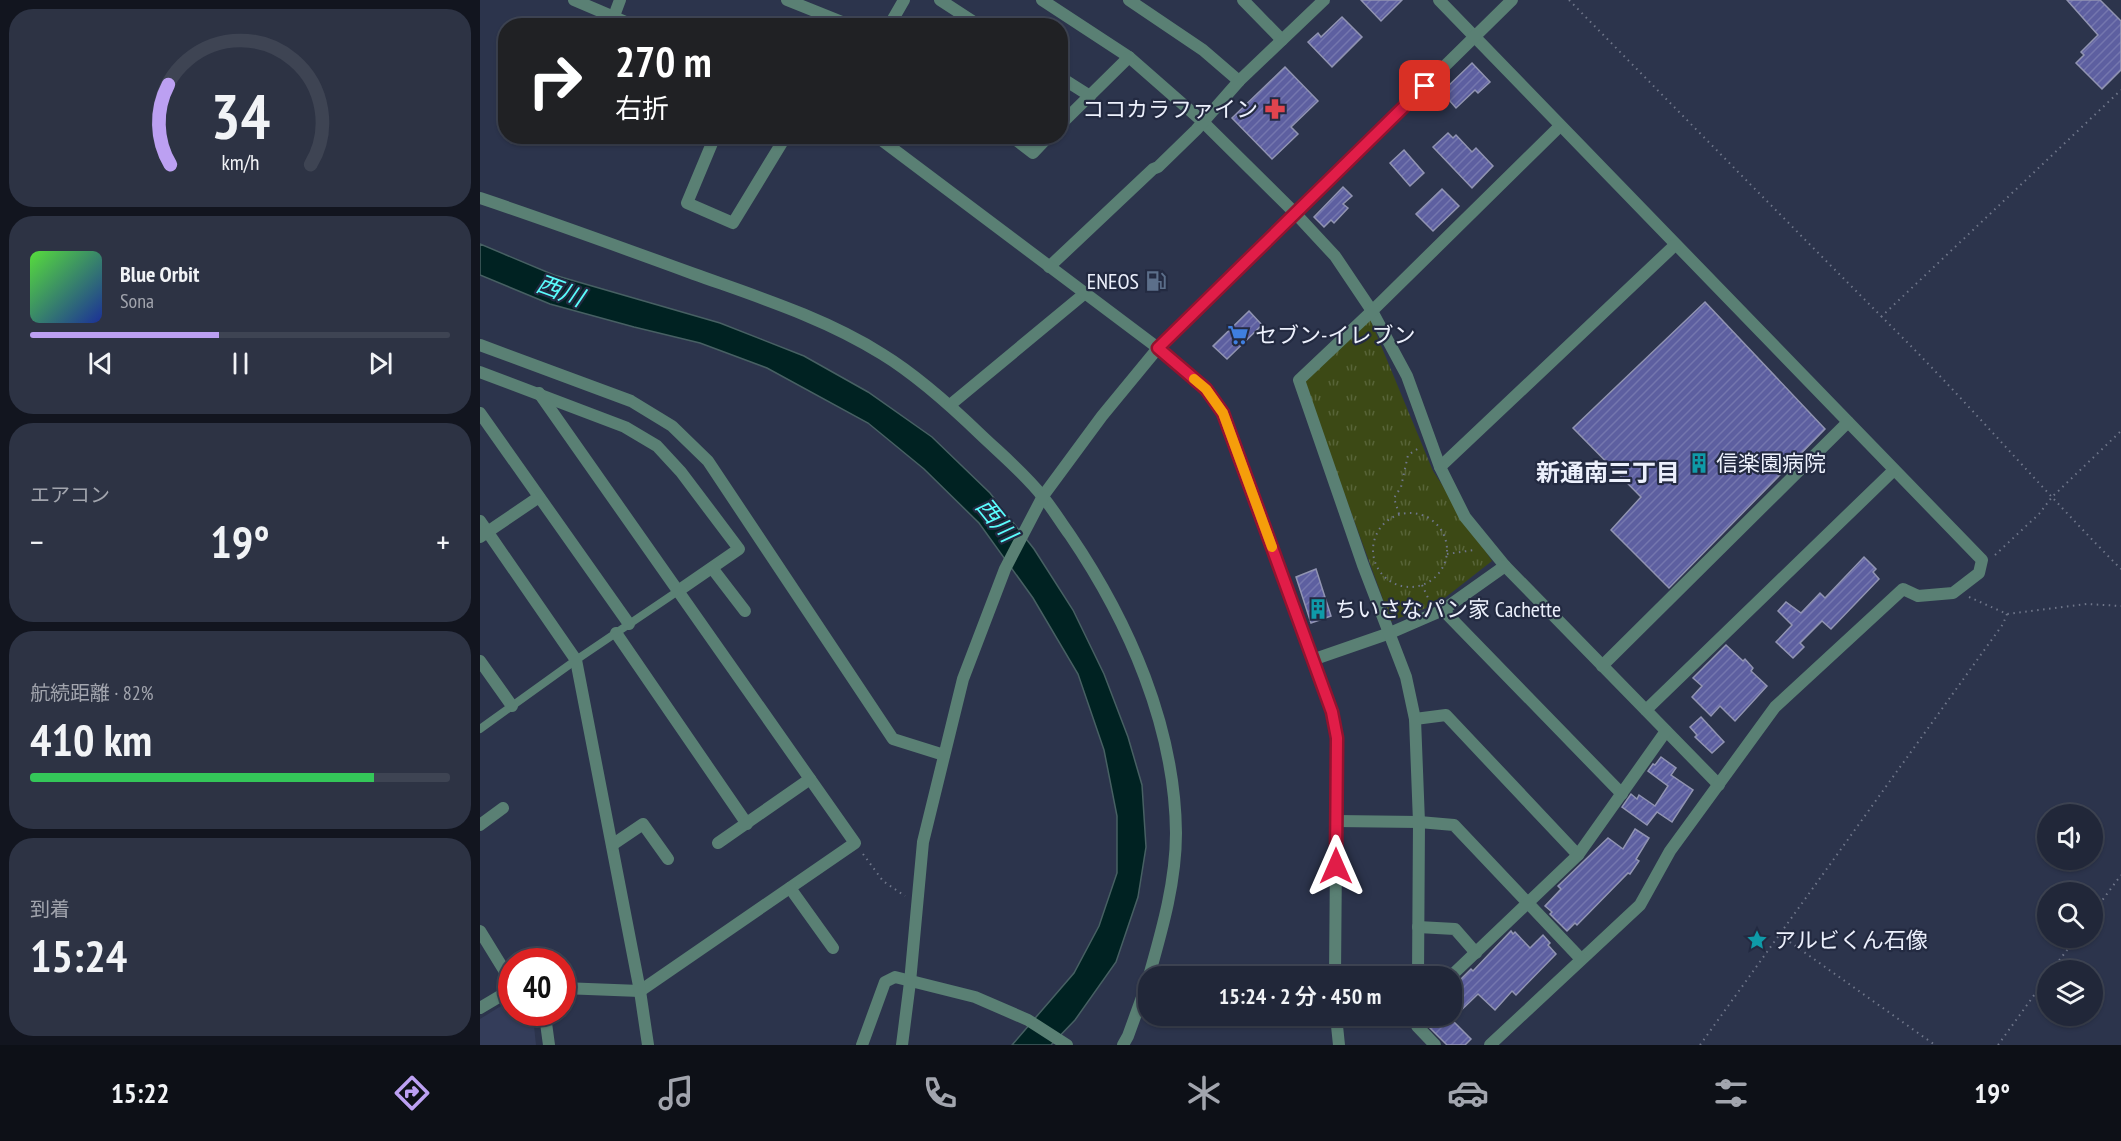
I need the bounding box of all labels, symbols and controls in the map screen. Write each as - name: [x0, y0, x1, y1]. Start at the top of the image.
- text: 270 m: [615, 34, 712, 89]
- icon: right: [516, 42, 594, 120]
- pin: [1399, 60, 1450, 111]
- icon: arrive: [1408, 69, 1441, 102]
- text: 34: [210, 75, 270, 156]
- text: 右折: [615, 91, 669, 125]
- place label: ココカラファイン: [1082, 95, 1258, 123]
- pharmacy icon: ココカラファイン: [1263, 97, 1287, 121]
- text: km/h: [221, 148, 259, 176]
- text: Blue Orbit: [120, 260, 199, 288]
- place label: ENEOS: [1087, 267, 1139, 295]
- water label: 西川: [532, 268, 591, 314]
- fuel station icon: ENEOS: [1144, 269, 1168, 293]
- text: Sona: [120, 288, 154, 314]
- place label: セブン-イレブン: [1255, 321, 1415, 349]
- supermarket icon: セブン-イレブン: [1226, 323, 1250, 347]
- icon: previous: [84, 347, 117, 380]
- icon: pause: [224, 347, 257, 380]
- icon: next: [364, 347, 397, 380]
- place label: 信楽園病院: [1716, 449, 1826, 477]
- building icon: 信楽園病院: [1687, 451, 1711, 475]
- district label: 新通南三丁目: [1536, 457, 1680, 488]
- text: エアコン: [30, 482, 110, 508]
- water label: 西川: [969, 491, 1025, 550]
- text: 19°: [210, 512, 270, 570]
- text: −: [30, 520, 44, 563]
- text: +: [436, 520, 450, 563]
- place label: ちいさなパン家 Cachette: [1335, 595, 1561, 623]
- building icon: ちいさなパン家 Cachette: [1306, 597, 1330, 621]
- text: 航続距離 · 82%: [30, 680, 153, 706]
- text: 410 km: [30, 710, 152, 768]
- map controls: [2037, 804, 2103, 1026]
- button: sound: [2037, 804, 2103, 870]
- position arrow: [1304, 834, 1368, 898]
- button: search: [2037, 882, 2103, 948]
- text: 到着: [30, 896, 70, 922]
- text: 15:24: [30, 926, 127, 984]
- place label: アルビくん石像: [1774, 926, 1928, 954]
- place icon: アルビくん石像: [1745, 928, 1769, 952]
- speed limit sign: 40: [498, 948, 576, 1026]
- button: layers: [2037, 960, 2103, 1026]
- text: 15:24 · 2 分 · 450 m: [1219, 982, 1381, 1010]
- icon: directions: [391, 1072, 433, 1114]
- icon: music: [655, 1072, 697, 1114]
- icon: phone: [919, 1072, 961, 1114]
- icon: climate: [1183, 1072, 1225, 1114]
- icon: car: [1447, 1072, 1489, 1114]
- icon: filters: [1710, 1072, 1752, 1114]
- text: 15:22: [111, 1076, 169, 1110]
- text: 19°: [1974, 1076, 2010, 1110]

